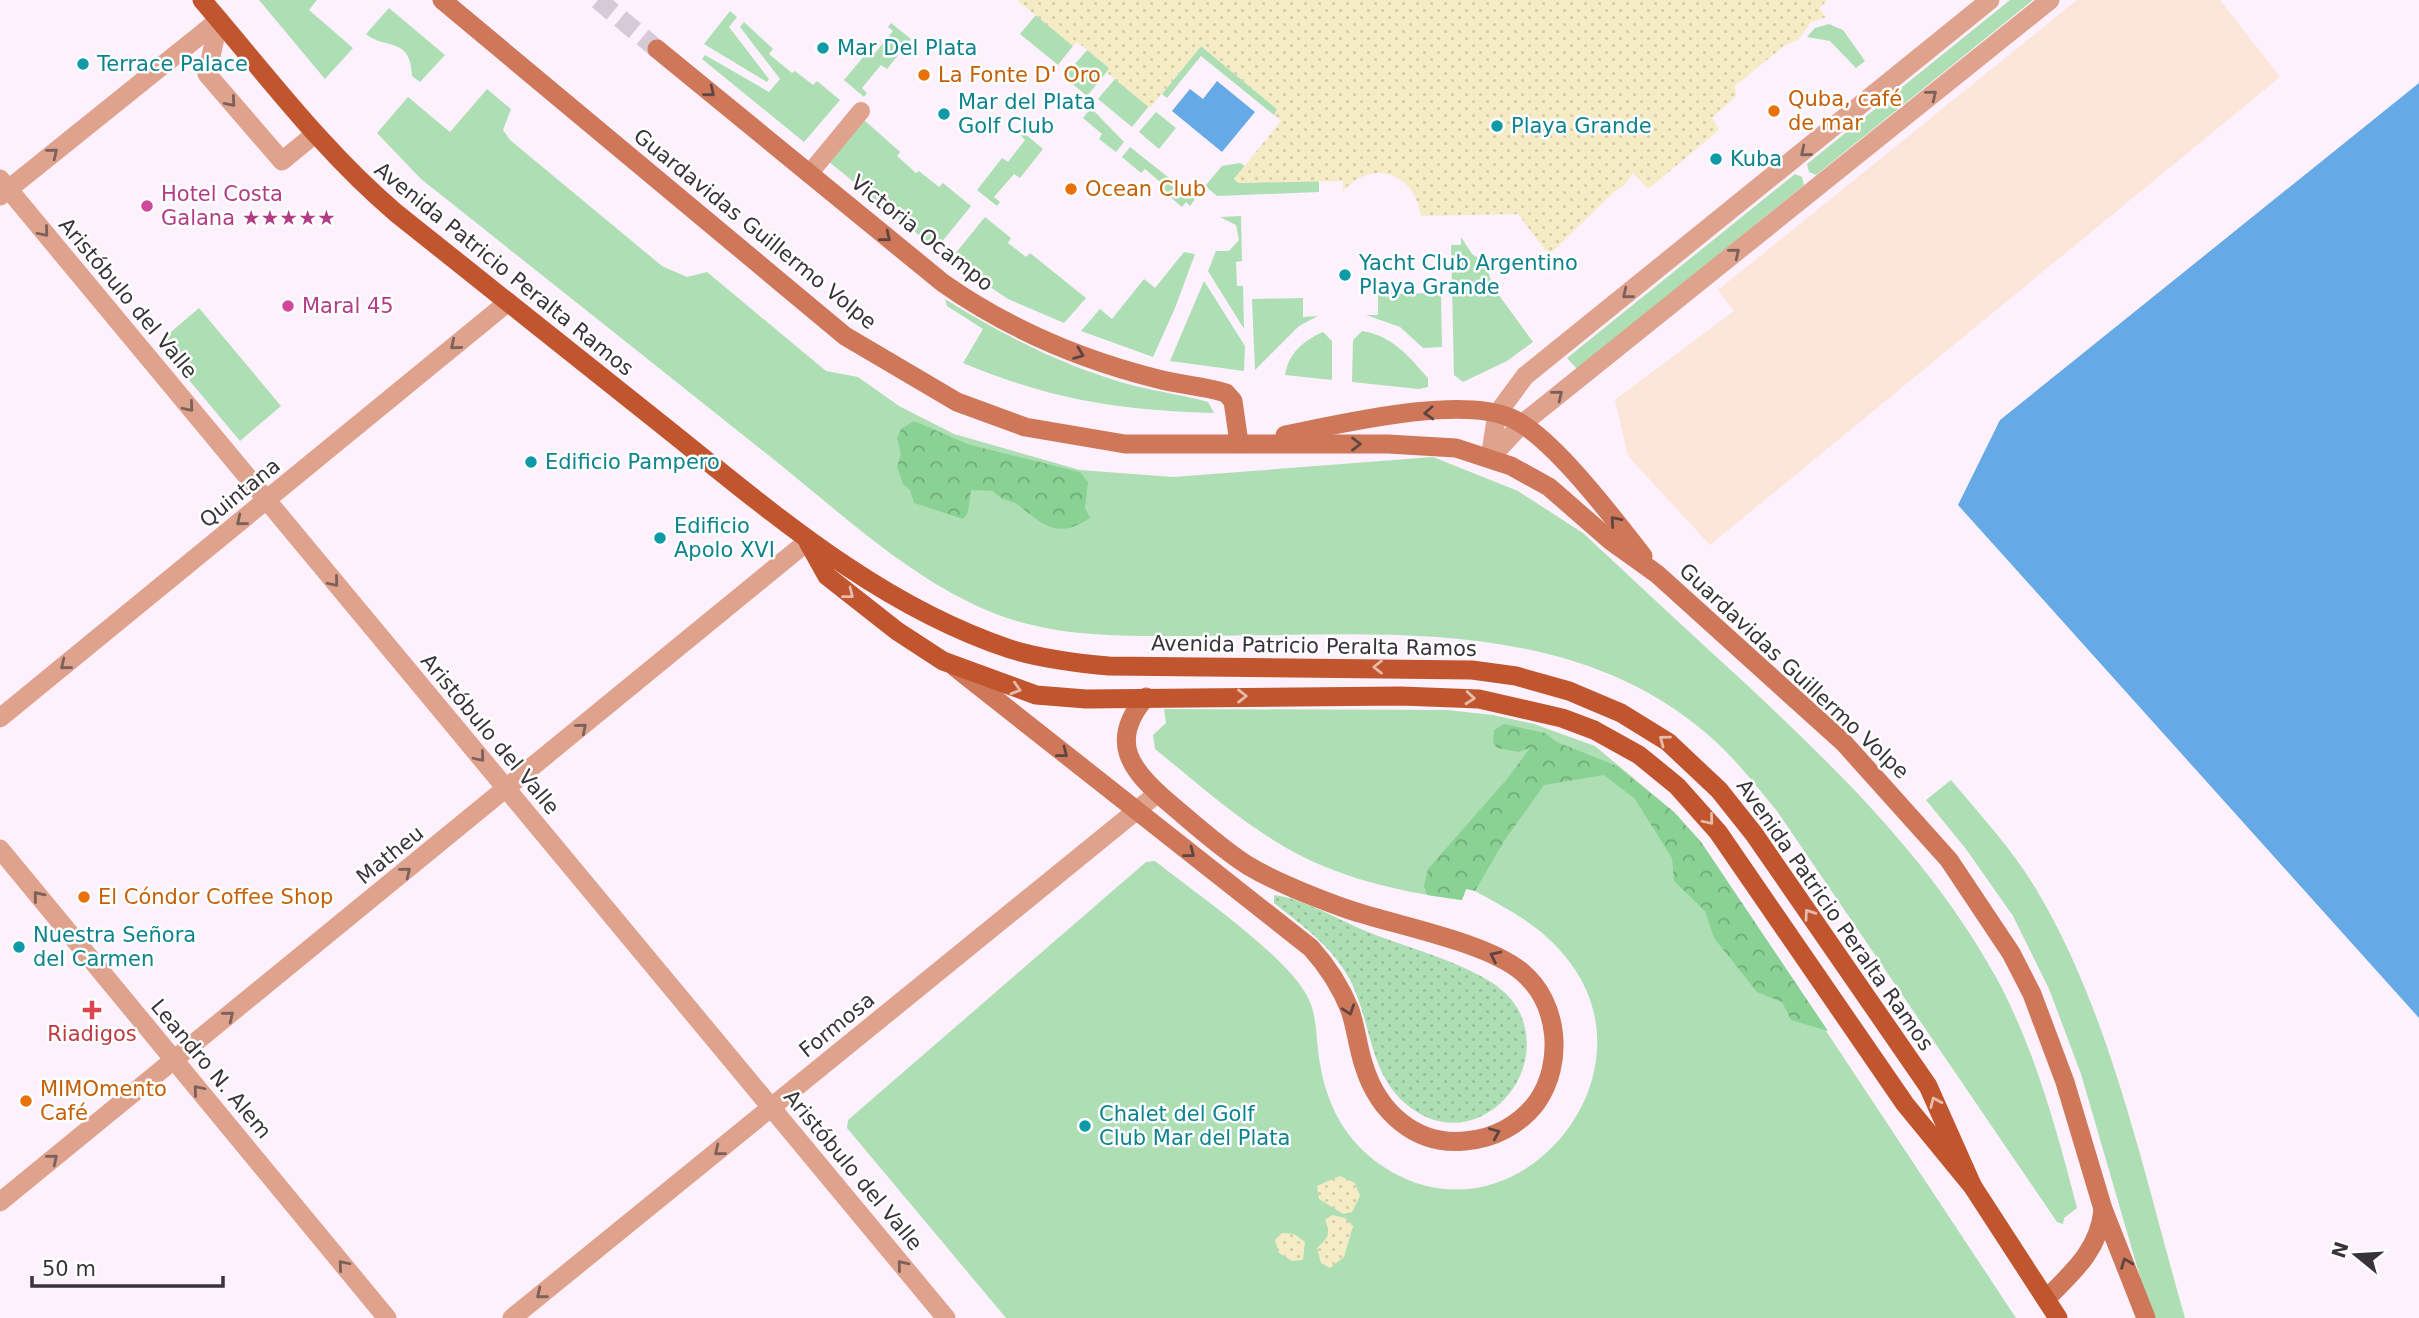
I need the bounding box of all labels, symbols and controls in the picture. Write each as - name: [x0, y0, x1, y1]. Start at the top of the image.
- place label: Mar Del Plata: [837, 36, 977, 60]
- marker: Mar Del Plata: [815, 40, 831, 56]
- place label: Terrace Palace: [96, 52, 248, 76]
- marker: Terrace Palace: [75, 56, 91, 72]
- place label: La Fonte D' Oro: [938, 63, 1101, 87]
- marker: La Fonte D' Oro: [916, 67, 932, 83]
- one-way arrow: [702, 84, 714, 97]
- place label: Quba, café de mar: [1788, 87, 1902, 135]
- place label: Mar del Plata Golf Club: [958, 90, 1096, 138]
- one-way arrow: [1924, 90, 1936, 103]
- one-way arrow: [223, 94, 235, 107]
- marker: Quba, café de mar: [1766, 103, 1782, 119]
- marker: Mar del Plata Golf Club: [936, 106, 952, 122]
- place label: Playa Grande: [1511, 114, 1652, 138]
- marker: Playa Grande: [1489, 118, 1505, 134]
- street label: Guardavidas Guillermo Volpe: [629, 124, 881, 334]
- one-way arrow: [1801, 144, 1813, 157]
- place label: Kuba: [1730, 147, 1782, 171]
- one-way arrow: [45, 149, 58, 161]
- marker: Kuba: [1708, 151, 1724, 167]
- street label: Avenida Patricio Peralta Ramos: [370, 157, 638, 381]
- street label: Victoria Ocampo: [846, 170, 998, 296]
- place label: Ocean Club: [1085, 177, 1206, 201]
- marker: Ocean Club: [1063, 181, 1079, 197]
- place label: Hotel Costa Galana ★★★★★: [161, 182, 336, 230]
- marker: Hotel Costa Galana ★★★★★: [139, 198, 155, 214]
- street label: Aristóbulo del Valle: [54, 213, 202, 383]
- one-way arrow: [35, 224, 48, 236]
- one-way arrow: [878, 228, 891, 241]
- one-way arrow: [1728, 248, 1740, 261]
- place label: Yacht Club Argentino Playa Grande: [1358, 251, 1578, 299]
- marker: Yacht Club Argentino Playa Grande: [1337, 267, 1353, 283]
- one-way arrow: [1623, 286, 1635, 299]
- place label: Maral 45: [302, 294, 394, 318]
- marker: Maral 45: [280, 298, 296, 314]
- one-way arrow: [450, 337, 463, 350]
- one-way arrow: [1073, 345, 1085, 359]
- one-way arrow: [1549, 391, 1562, 403]
- one-way arrow: [181, 398, 193, 411]
- one-way arrow: [1423, 405, 1434, 420]
- one-way arrow: [1351, 436, 1362, 452]
- place label: Edificio Pampero: [545, 450, 720, 474]
- street label: Quintana: [195, 453, 285, 533]
- marker: Edificio Pampero: [523, 454, 539, 470]
- one-way arrow: [237, 513, 250, 525]
- place label: Edificio Apolo XVI: [674, 514, 775, 562]
- one-way arrow: [1611, 516, 1623, 529]
- marker: Edificio Apolo XVI: [652, 530, 668, 546]
- street label: Guardavidas Guillermo Volpe: [1674, 558, 1914, 784]
- one-way arrow: [326, 573, 338, 586]
- one-way arrow: [842, 585, 854, 598]
- street label: Avenida Patricio Peralta Ramos: [1151, 631, 1477, 661]
- street label: Aristóbulo del Valle: [416, 649, 564, 819]
- one-way arrow: [61, 657, 74, 669]
- one-way arrow: [1372, 659, 1383, 675]
- one-way arrow: [1010, 681, 1022, 696]
- one-way arrow: [1238, 688, 1248, 704]
- one-way arrow: [1465, 690, 1476, 705]
- one-way arrow: [573, 724, 586, 736]
- one-way arrow: [1659, 736, 1672, 748]
- one-way arrow: [1055, 745, 1068, 757]
- one-way arrow: [472, 748, 484, 761]
- street label: Avenida Patricio Peralta Ramos: [1732, 775, 1938, 1055]
- one-way arrow: [1701, 812, 1713, 825]
- street label: Matheu: [352, 821, 428, 889]
- one-way arrow: [1182, 845, 1195, 858]
- one-way arrow: [397, 868, 410, 880]
- place label: El Cóndor Coffee Shop: [98, 885, 333, 909]
- marker: El Cóndor Coffee Shop: [76, 889, 92, 905]
- one-way arrow: [34, 891, 46, 904]
- one-way arrow: [1804, 908, 1817, 921]
- place label: Nuestra Señora del Carmen: [33, 923, 196, 971]
- marker: Nuestra Señora del Carmen: [11, 939, 27, 955]
- one-way arrow: [1490, 950, 1502, 964]
- street label: Formosa: [795, 987, 879, 1063]
- street label: Leandro N. Alem: [146, 995, 276, 1143]
- marker: Riadigos: [84, 1002, 100, 1018]
- one-way arrow: [1341, 1004, 1355, 1016]
- one-way arrow: [222, 1011, 234, 1024]
- place label: Riadigos: [47, 1022, 137, 1046]
- place label: MIMOmento Café: [40, 1077, 167, 1125]
- street label: Aristóbulo del Valle: [779, 1085, 927, 1255]
- one-way arrow: [194, 1086, 207, 1098]
- marker: MIMOmento Café: [18, 1093, 34, 1109]
- one-way arrow: [1929, 1097, 1943, 1110]
- place label: Chalet del Golf Club Mar del Plata: [1099, 1102, 1290, 1150]
- marker: Chalet del Golf Club Mar del Plata: [1077, 1118, 1093, 1134]
- one-way arrow: [1488, 1128, 1500, 1142]
- one-way arrow: [714, 1143, 727, 1155]
- one-way arrow: [45, 1155, 57, 1168]
- north arrow: [2321, 1220, 2391, 1290]
- text: N: [2327, 1239, 2353, 1261]
- scale bar: [32, 1244, 222, 1288]
- text: 50 m: [42, 1257, 96, 1281]
- one-way arrow: [2120, 1258, 2134, 1270]
- one-way arrow: [339, 1261, 352, 1273]
- one-way arrow: [898, 1261, 911, 1273]
- one-way arrow: [537, 1286, 550, 1298]

